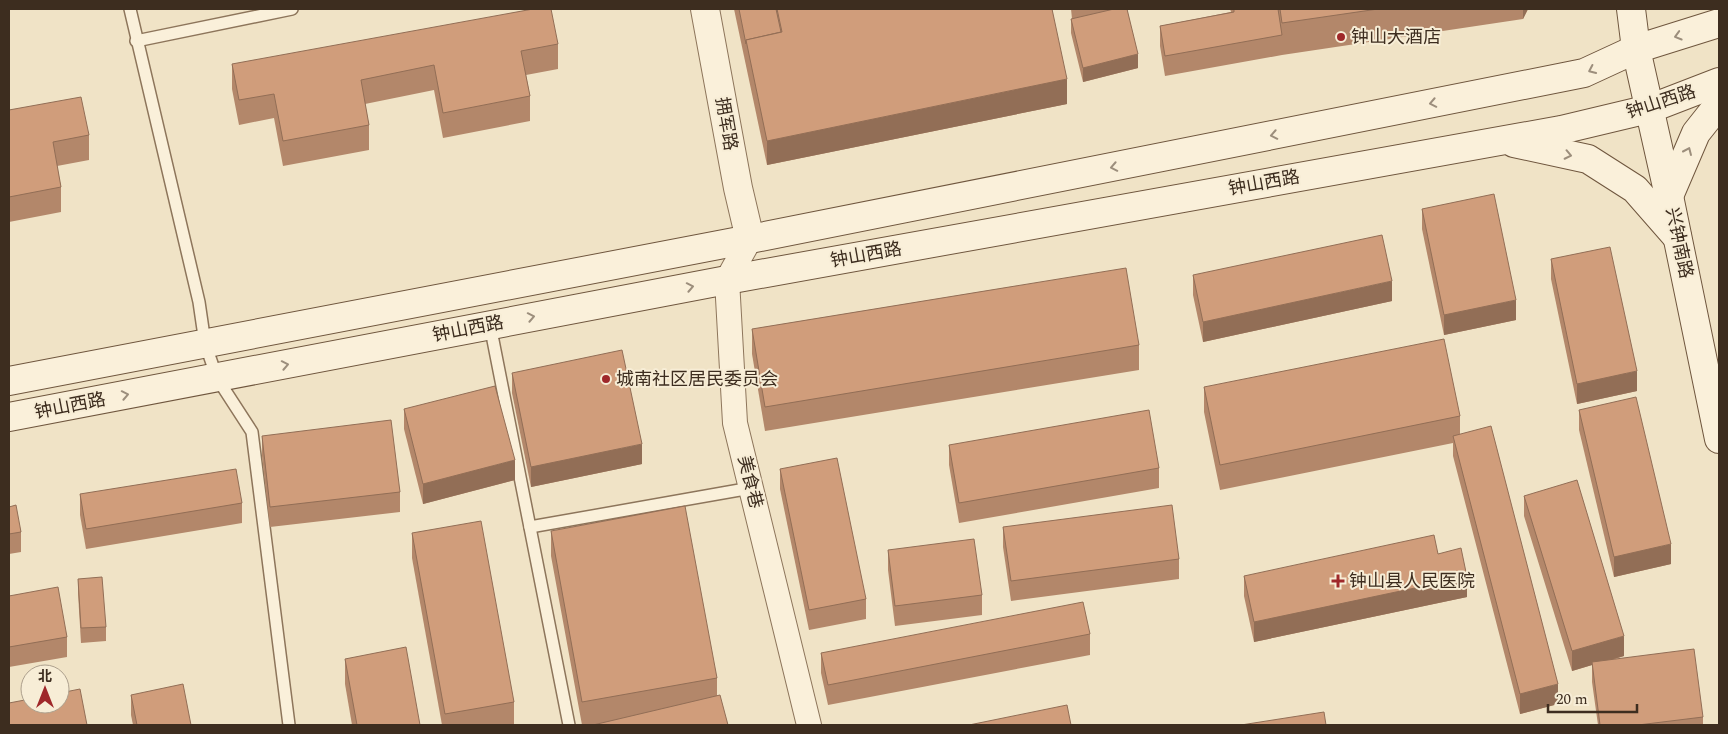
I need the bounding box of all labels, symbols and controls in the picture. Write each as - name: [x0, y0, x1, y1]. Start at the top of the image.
- place label: 钟山大酒店: [1351, 24, 1441, 51]
- marker: 钟山大酒店: [1335, 31, 1347, 43]
- one-way arrow: [1674, 31, 1682, 41]
- one-way arrow: [1588, 63, 1597, 74]
- street label: 钟山西路: [1623, 78, 1699, 126]
- street label: 拥军路: [708, 95, 744, 153]
- one-way arrow: [1429, 98, 1437, 108]
- one-way arrow: [1269, 129, 1278, 140]
- one-way arrow: [1682, 147, 1693, 156]
- one-way arrow: [1564, 149, 1572, 160]
- one-way arrow: [1110, 161, 1119, 171]
- street label: 钟山西路: [1226, 163, 1302, 203]
- street label: 兴钟南路: [1658, 205, 1700, 281]
- street label: 钟山西路: [828, 235, 904, 275]
- one-way arrow: [686, 282, 694, 292]
- street label: 钟山西路: [430, 309, 506, 349]
- one-way arrow: [526, 313, 535, 323]
- one-way arrow: [281, 360, 289, 370]
- place label: 城南社区居民委员会: [616, 366, 778, 393]
- marker: 城南社区居民委员会: [600, 373, 612, 385]
- street label: 钟山西路: [32, 386, 108, 426]
- one-way arrow: [121, 390, 130, 401]
- street label: 美食巷: [730, 453, 770, 511]
- place label: 钟山县人民医院: [1349, 568, 1475, 595]
- marker: 钟山县人民医院: [1331, 574, 1345, 588]
- north arrow: [20, 664, 70, 714]
- text: 北: [38, 666, 52, 687]
- scale bar: [1548, 682, 1637, 714]
- text: 20 m: [1556, 688, 1588, 711]

